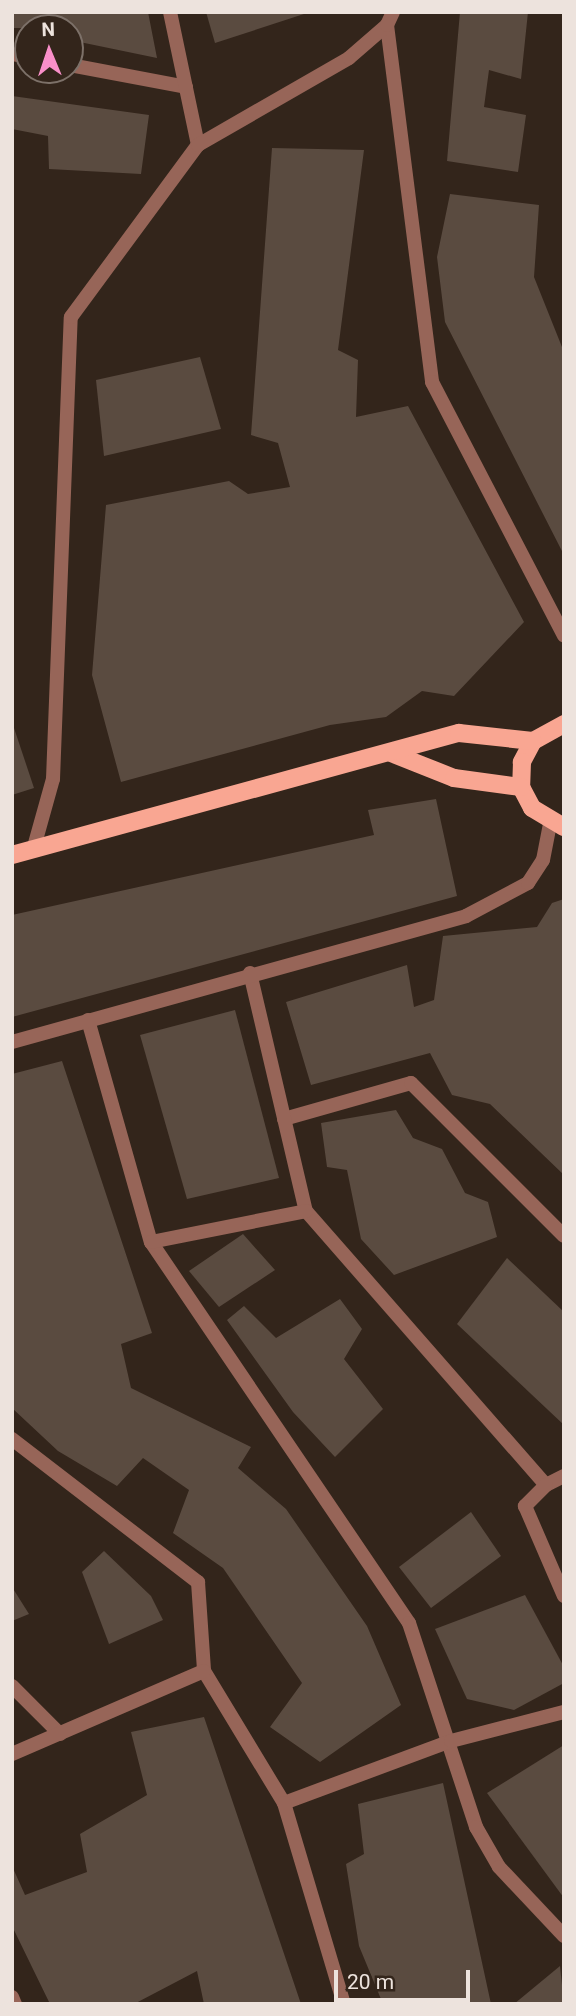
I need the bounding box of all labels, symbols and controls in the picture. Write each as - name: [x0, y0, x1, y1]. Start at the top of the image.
- north arrow: [14, 14, 84, 84]
- text: N: [41, 18, 55, 41]
- scale bar: [338, 1956, 475, 2000]
- text: 20 m: [347, 1970, 394, 1994]

